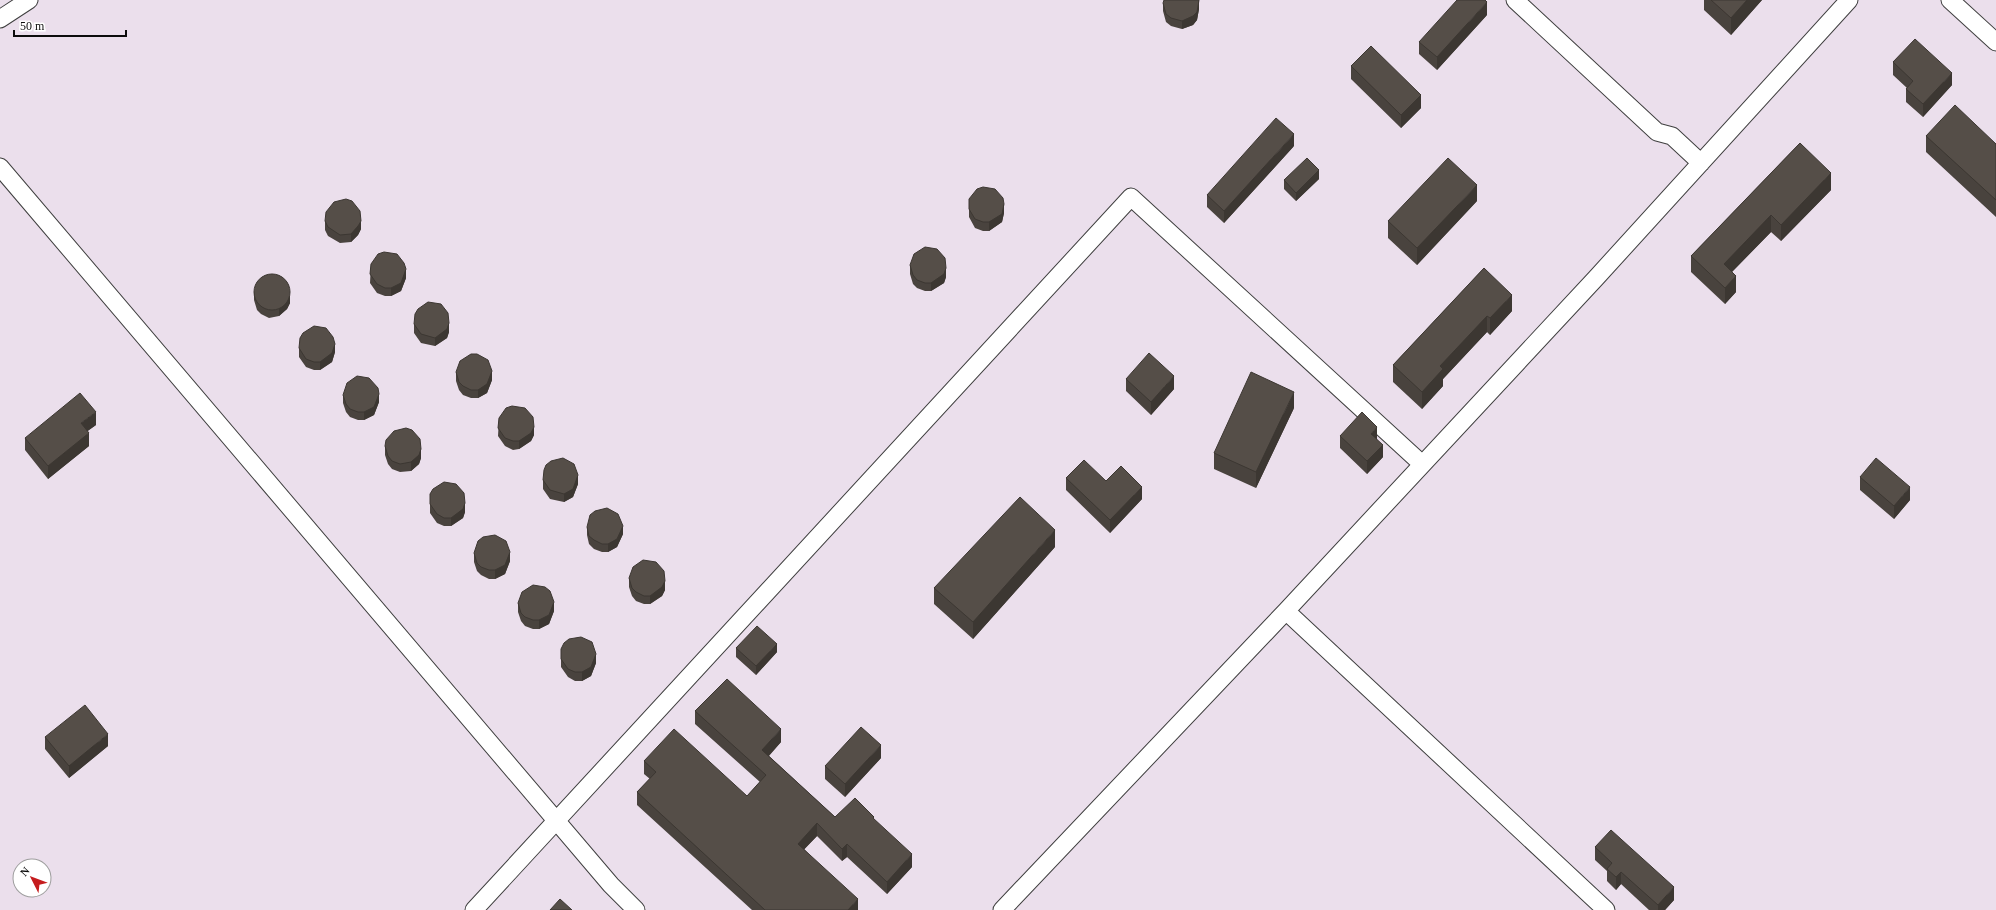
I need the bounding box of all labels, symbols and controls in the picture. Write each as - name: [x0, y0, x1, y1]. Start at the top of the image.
- scale bar: [14, 12, 126, 38]
- text: 50 m: [20, 19, 45, 33]
- north arrow: [12, 858, 52, 898]
- text: N: [17, 864, 32, 878]

